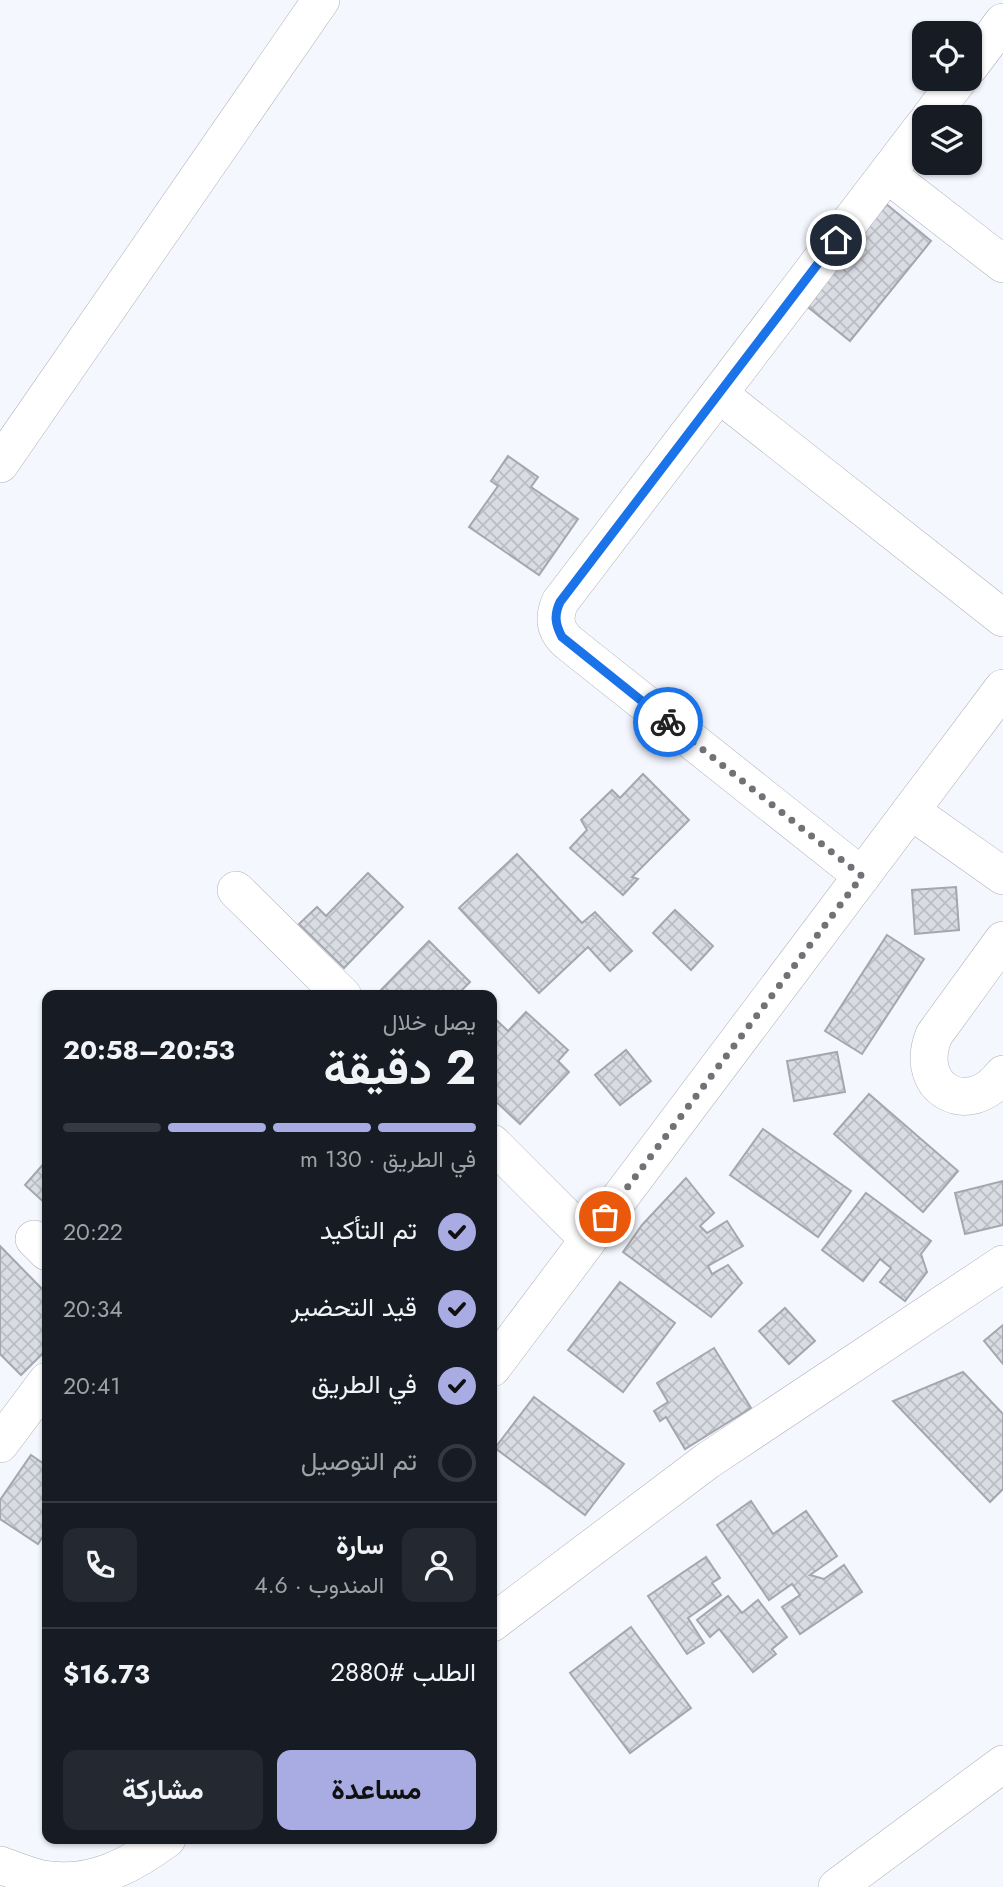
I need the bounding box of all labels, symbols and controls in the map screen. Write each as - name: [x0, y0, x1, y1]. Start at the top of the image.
- map controls: [912, 21, 982, 175]
- button: locate: [912, 21, 982, 91]
- button: layers: [912, 105, 982, 175]
- pin: [806, 210, 866, 270]
- icon: home: [817, 221, 855, 259]
- courier: [633, 687, 703, 757]
- icon: bike: [649, 703, 687, 741]
- text: يصل خلال: [383, 1005, 476, 1039]
- text: 20:53–20:58: [63, 1031, 235, 1069]
- text: 2 دقيقة: [324, 1035, 476, 1101]
- text: في الطريق · 130 m: [300, 1142, 476, 1176]
- pin: [575, 1187, 635, 1247]
- icon: bag: [586, 1198, 624, 1236]
- text: تم التأكيد: [320, 1211, 417, 1249]
- icon: check: [438, 1213, 476, 1251]
- text: 20:22: [63, 1215, 123, 1249]
- text: قيد التحضير: [291, 1288, 417, 1326]
- icon: check: [438, 1290, 476, 1328]
- text: 20:34: [63, 1292, 123, 1326]
- text: في الطريق: [311, 1365, 417, 1403]
- icon: check: [438, 1367, 476, 1405]
- text: 20:41: [63, 1369, 121, 1403]
- text: تم التوصيل: [301, 1442, 417, 1480]
- text: سارة: [336, 1526, 384, 1564]
- button: phone: [63, 1528, 137, 1602]
- button: person: [402, 1528, 476, 1602]
- text: المندوب · 4.6: [254, 1568, 384, 1602]
- text: الطلب #2880: [330, 1653, 476, 1691]
- text: $16.73: [63, 1655, 150, 1693]
- button: مشاركة: [63, 1750, 263, 1830]
- button: مساعدة: [277, 1750, 476, 1830]

